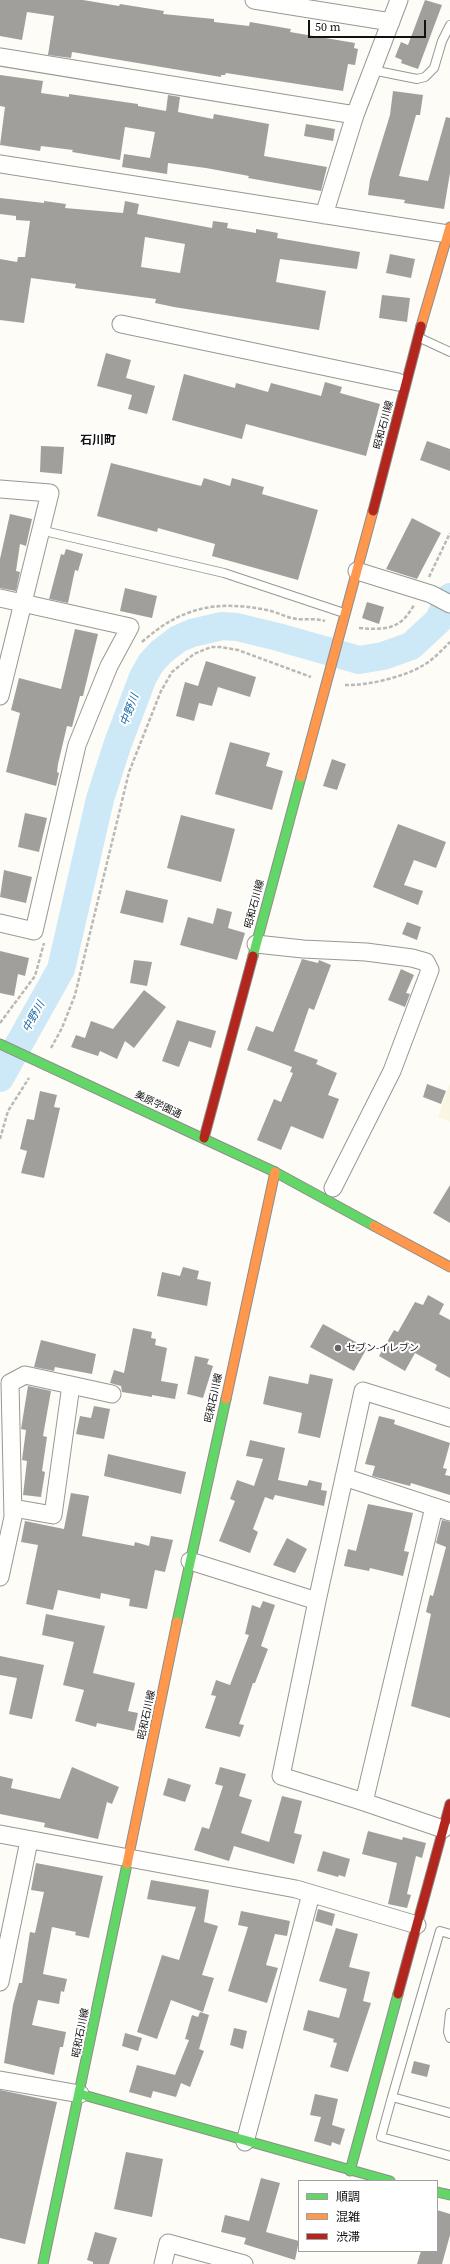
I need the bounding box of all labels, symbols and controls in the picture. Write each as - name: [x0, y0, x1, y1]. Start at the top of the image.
- scale bar: [310, 12, 428, 38]
- text: 50 m: [315, 19, 341, 35]
- street label: 昭和石川線: [372, 399, 396, 451]
- district label: 石川町: [80, 434, 116, 448]
- water label: 中野川: [118, 692, 142, 728]
- street label: 昭和石川線: [243, 878, 267, 930]
- water label: 中野川: [20, 999, 48, 1035]
- street label: 美原学園通: [133, 1089, 183, 1121]
- place label: セブン-イレブン: [346, 1342, 419, 1354]
- marker: セブン-イレブン: [333, 1343, 343, 1353]
- street label: 昭和石川線: [203, 1372, 225, 1424]
- street label: 昭和石川線: [136, 1689, 158, 1741]
- street label: 昭和石川線: [70, 2007, 92, 2059]
- legend: [298, 2180, 438, 2252]
- text: 順調: [336, 2189, 360, 2205]
- text: 混雑: [336, 2209, 360, 2225]
- text: 渋滞: [336, 2229, 360, 2245]

